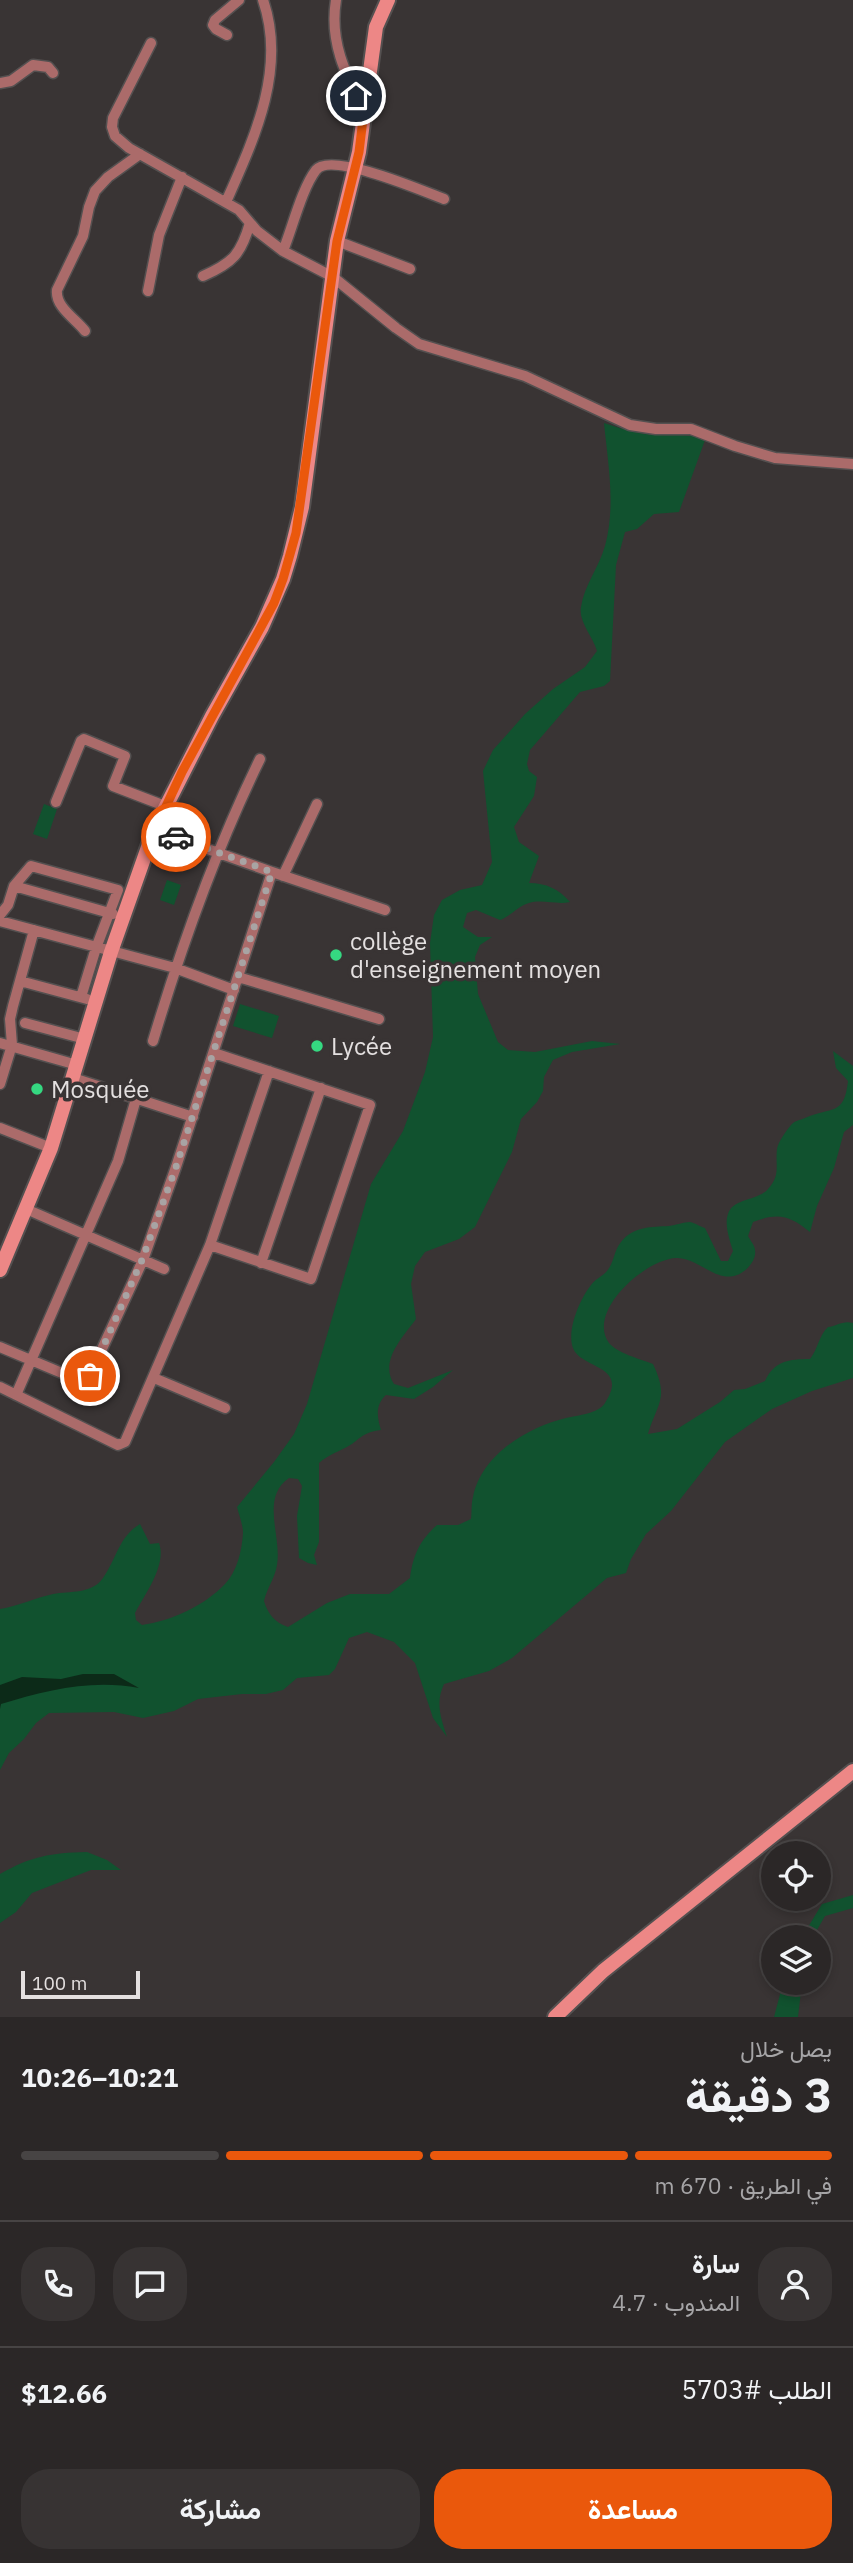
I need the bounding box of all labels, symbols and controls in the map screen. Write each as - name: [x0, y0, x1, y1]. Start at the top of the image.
- pin: [326, 66, 386, 126]
- icon: home: [337, 77, 375, 115]
- courier: [141, 802, 211, 872]
- icon: car: [157, 818, 195, 856]
- place label: collège d'enseignement moyen: [350, 925, 601, 985]
- marker: collège d'enseignement moyen: [328, 947, 344, 963]
- place label: Lycée: [331, 1030, 392, 1062]
- marker: Lycée: [309, 1038, 325, 1054]
- place label: Mosquée: [51, 1073, 150, 1105]
- marker: Mosquée: [29, 1081, 45, 1097]
- pin: [60, 1346, 120, 1406]
- icon: bag: [71, 1357, 109, 1395]
- map controls: [761, 1841, 831, 1995]
- button: locate: [761, 1841, 831, 1911]
- button: layers: [761, 1925, 831, 1995]
- scale bar: [21, 1968, 140, 2000]
- text: 100 m: [32, 1971, 87, 1995]
- text: يصل خلال: [740, 2033, 832, 2063]
- text: 10:21–10:26: [21, 2060, 178, 2094]
- text: 3 دقيقة: [685, 2065, 832, 2125]
- text: في الطريق · 670 m: [655, 2170, 832, 2200]
- text: سارة: [692, 2246, 740, 2280]
- button: phone: [21, 2247, 95, 2321]
- button: chat: [113, 2247, 187, 2321]
- button: person: [758, 2247, 832, 2321]
- text: المندوب · 4.7: [612, 2287, 740, 2317]
- text: الطلب #5703: [681, 2372, 832, 2406]
- text: $12.66: [21, 2376, 107, 2410]
- button: مشاركة: [21, 2469, 420, 2549]
- button: مساعدة: [434, 2469, 832, 2549]

